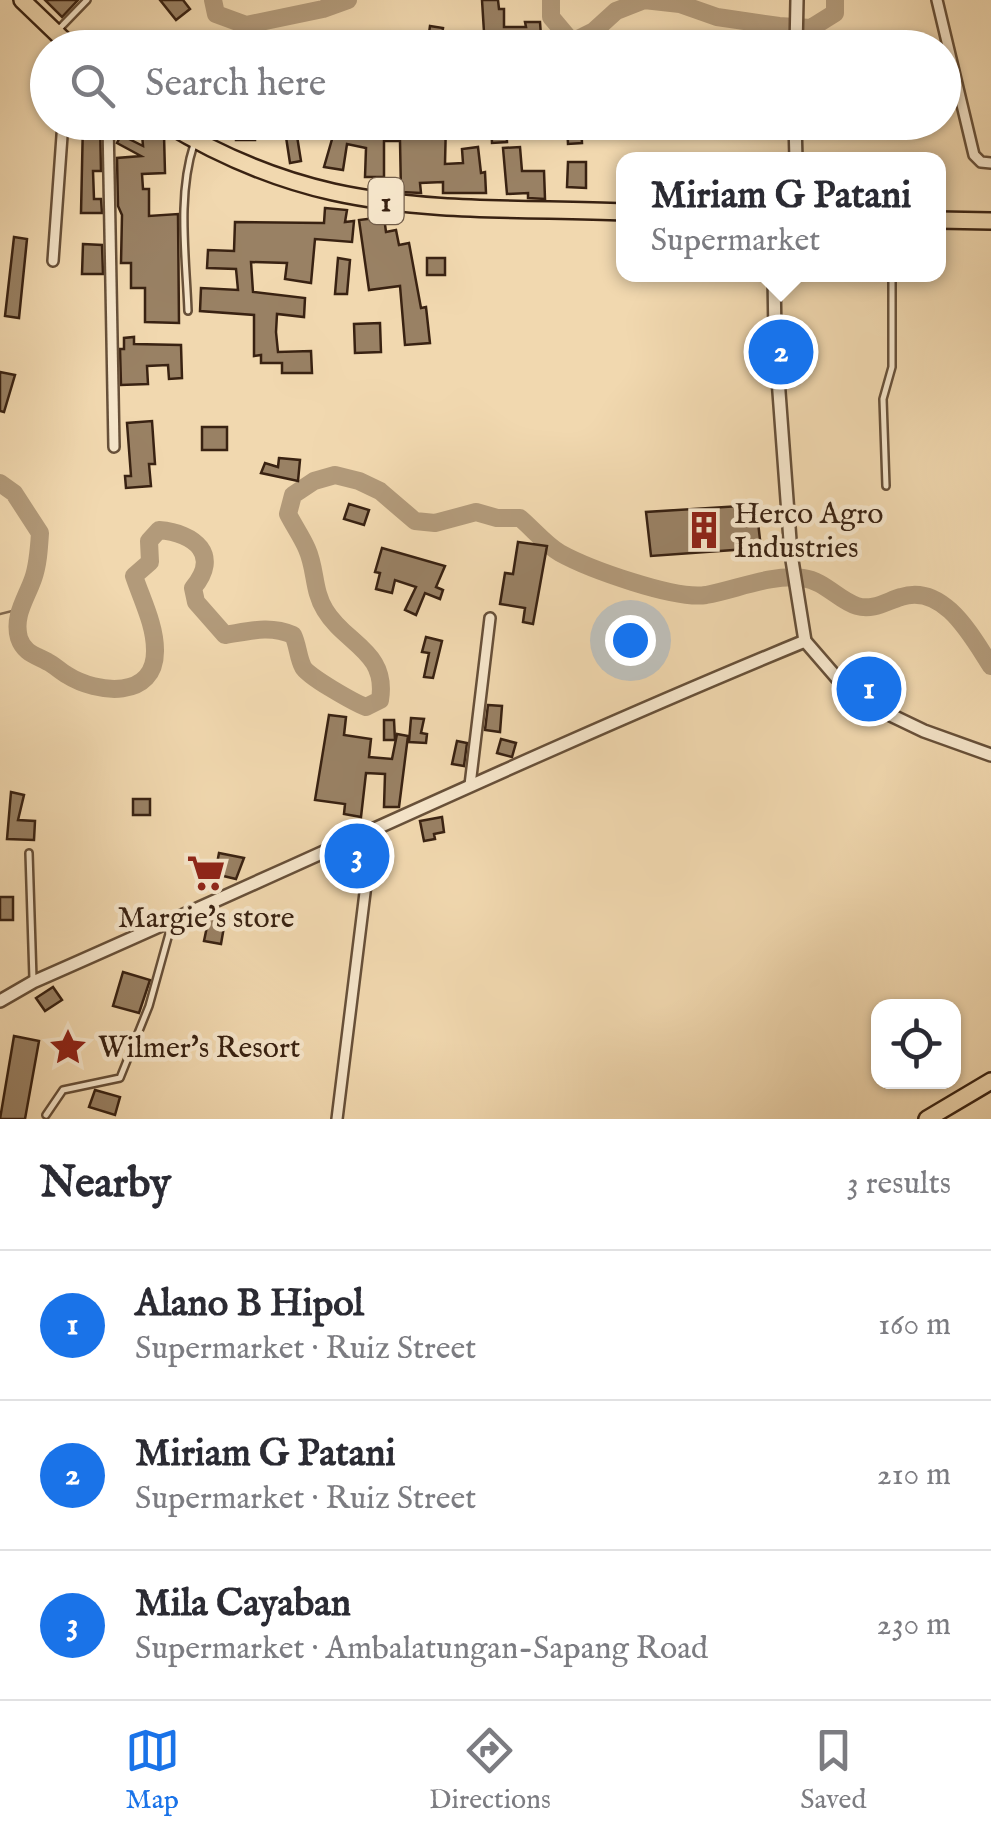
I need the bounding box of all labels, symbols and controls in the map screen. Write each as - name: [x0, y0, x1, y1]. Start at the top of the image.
- search box: [30, 30, 961, 140]
- icon: search: [65, 58, 120, 113]
- text: Search here: [145, 61, 326, 109]
- popup: [616, 152, 946, 282]
- text: Miriam G Patani: [651, 173, 911, 221]
- road number: 1: [368, 178, 404, 224]
- text: Supermarket: [651, 221, 820, 262]
- pin: 2: [748, 314, 814, 390]
- place label: Herco Agro Industries: [734, 496, 883, 568]
- building icon: Herco Agro Industries: [683, 509, 725, 551]
- your location: [605, 615, 656, 666]
- pin: 1: [836, 652, 902, 726]
- pin: 3: [324, 818, 390, 894]
- supermarket icon: Margie's store: [185, 852, 227, 894]
- place label: Margie's store: [118, 900, 294, 938]
- map controls: [871, 999, 961, 1089]
- button: locate: [871, 999, 961, 1089]
- place icon: Wilmer's Resort: [47, 1026, 89, 1068]
- place label: Wilmer's Resort: [98, 1030, 300, 1068]
- text: Nearby: [40, 1158, 171, 1211]
- text: 3 results: [847, 1164, 951, 1205]
- text: Alano B Hipol: [135, 1281, 364, 1329]
- text: 1: [67, 1305, 78, 1346]
- text: 160 m: [878, 1305, 951, 1346]
- text: Supermarket · Ruiz Street: [135, 1329, 476, 1370]
- text: Miriam G Patani: [135, 1431, 396, 1479]
- text: 2: [65, 1455, 80, 1496]
- text: 210 m: [877, 1455, 951, 1496]
- text: Supermarket · Ruiz Street: [135, 1479, 476, 1520]
- text: Mila Cayaban: [135, 1581, 351, 1629]
- text: 3: [67, 1605, 78, 1646]
- text: 230 m: [877, 1605, 951, 1646]
- text: Supermarket · Ambalatungan-Sapang Road: [135, 1629, 708, 1670]
- tab: Map: [125, 1723, 180, 1818]
- tab: Directions: [429, 1723, 551, 1818]
- tab: Saved: [800, 1723, 866, 1818]

